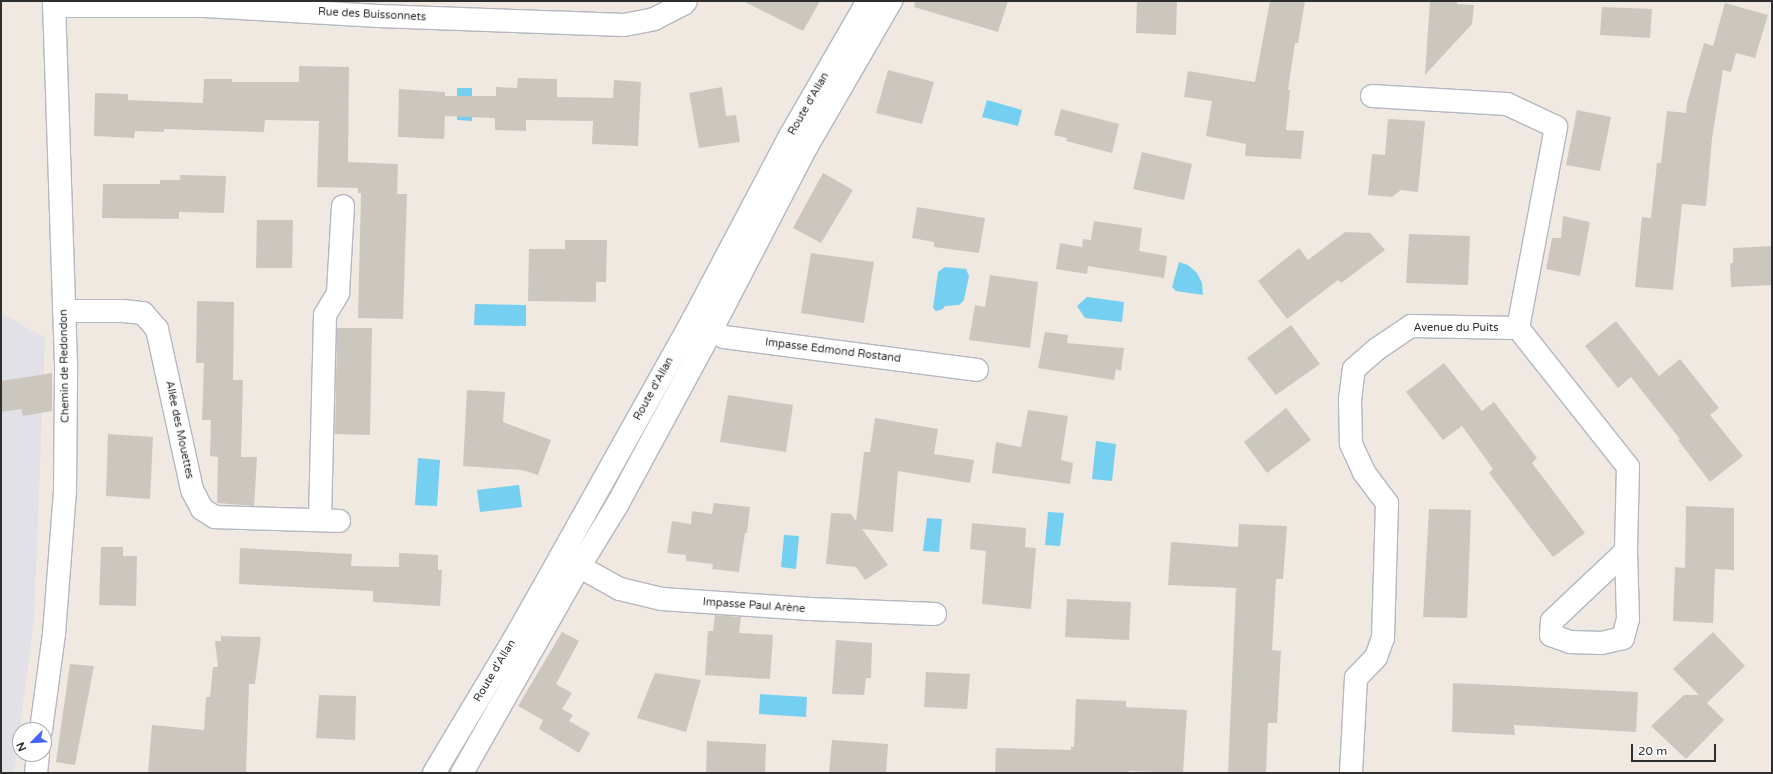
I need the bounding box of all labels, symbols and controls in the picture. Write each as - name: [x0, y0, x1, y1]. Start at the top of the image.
- street label: Rue des Buissonnets: [318, 6, 426, 24]
- street label: Route d'Allan: [786, 70, 832, 138]
- street label: Chemin de Redondon: [57, 309, 73, 423]
- street label: Avenue du Puits: [1414, 321, 1498, 335]
- street label: Impasse Edmond Rostand: [764, 336, 902, 366]
- street label: Route d'Allan: [631, 355, 677, 423]
- street label: Allée des Mouettes: [162, 380, 196, 480]
- street label: Impasse Paul Arène: [702, 596, 806, 616]
- street label: Route d'Allan: [471, 637, 519, 705]
- north arrow: [12, 722, 52, 762]
- scale bar: [1633, 736, 1718, 762]
- text: N: [14, 740, 29, 753]
- text: 20 m: [1638, 744, 1667, 758]

